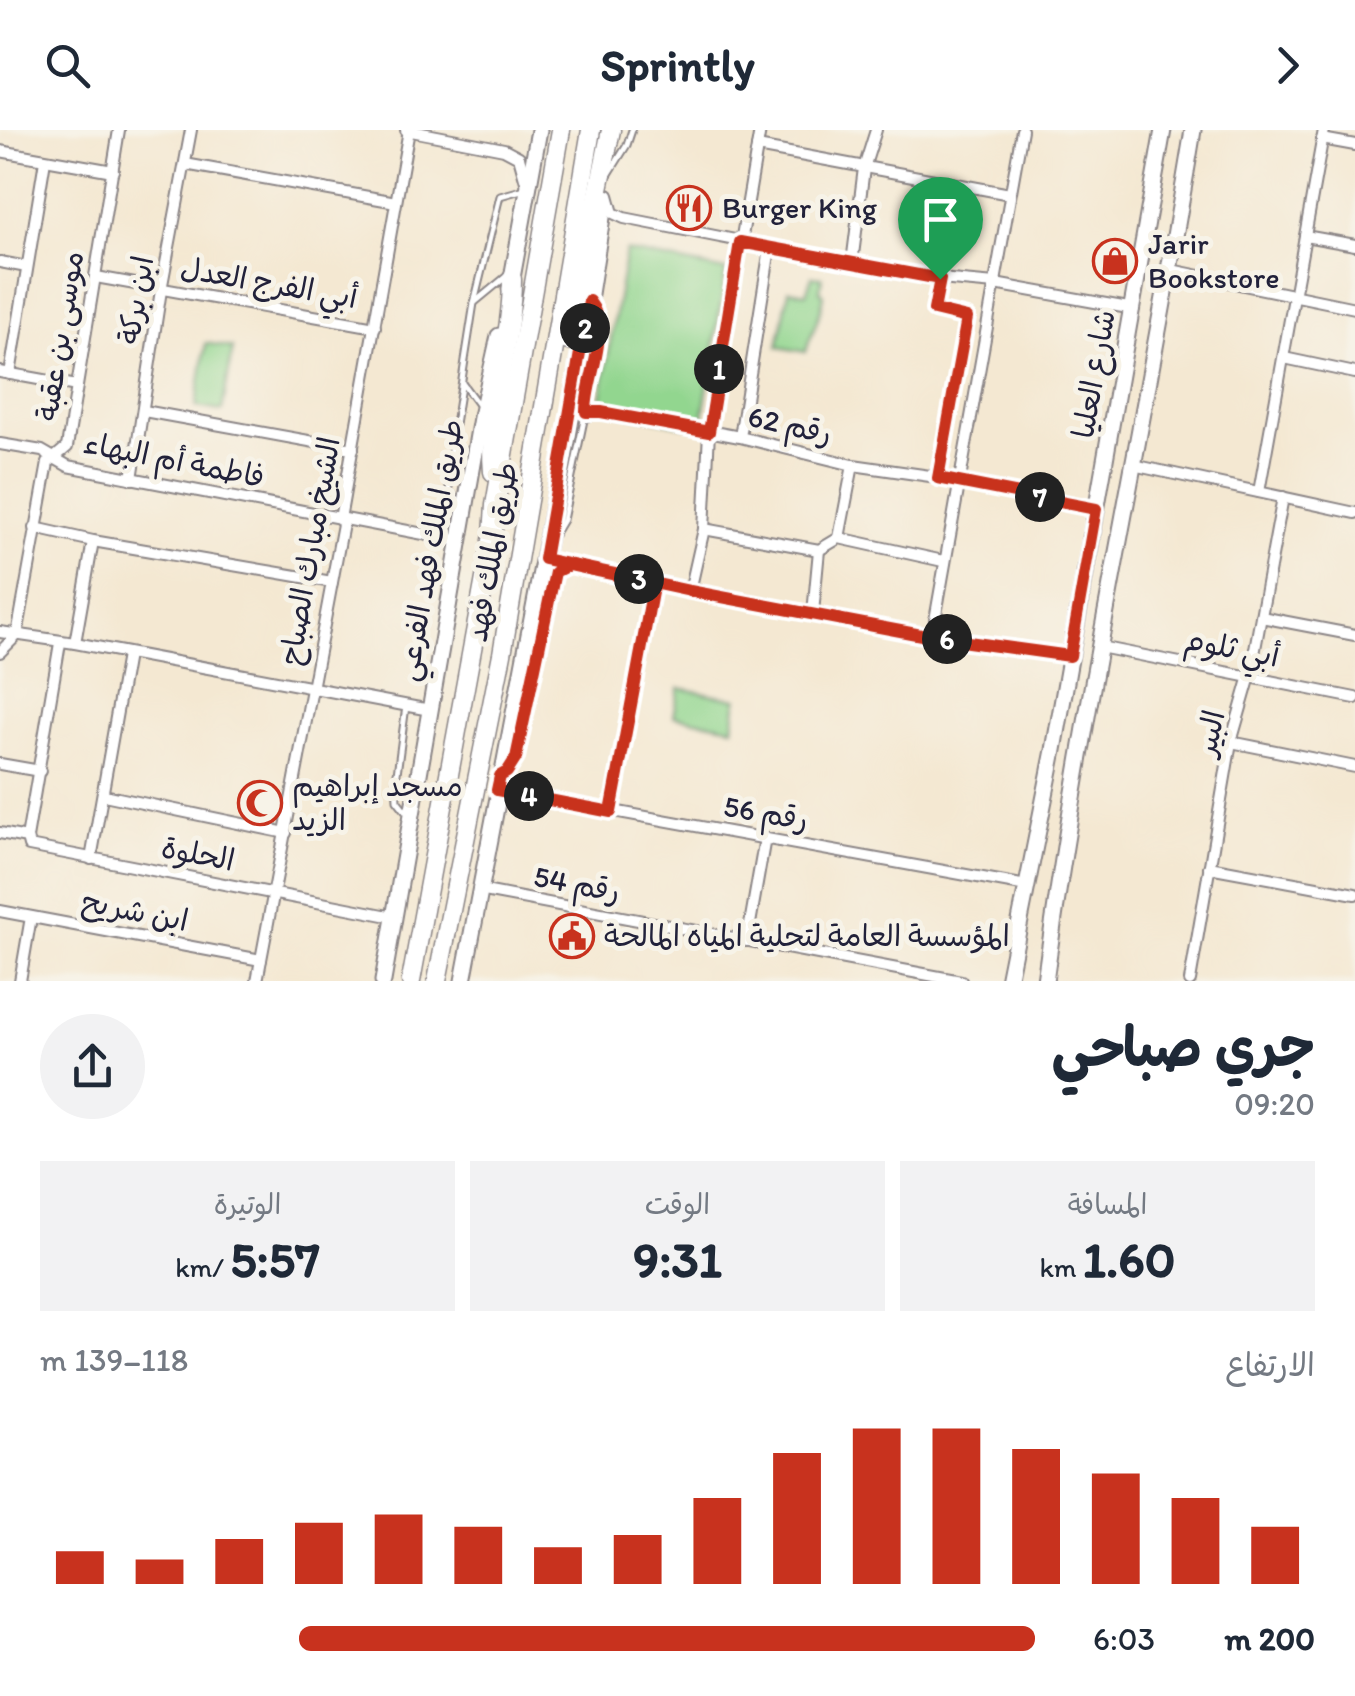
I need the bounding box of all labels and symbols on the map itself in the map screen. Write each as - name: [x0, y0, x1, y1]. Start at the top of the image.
- pin: [898, 177, 983, 280]
- restaurant icon: Burger King: [666, 185, 712, 231]
- place label: Burger King: [722, 189, 878, 226]
- place label: Jarir Bookstore: [1148, 225, 1280, 296]
- shop icon: Jarir Bookstore: [1092, 238, 1138, 284]
- street label: موسى بن عقبة: [28, 248, 92, 424]
- street label: أبي الفرج العدل: [176, 249, 360, 324]
- street label: ابن بركة: [110, 253, 161, 347]
- pin: 2: [560, 303, 610, 353]
- street label: شارع العليا: [1064, 307, 1126, 442]
- pin: 1: [694, 344, 744, 394]
- street label: رقم 62: [744, 397, 836, 456]
- street label: طريق الملك فهد الفرعي: [388, 416, 479, 685]
- street label: فاطمة أم البهاء: [80, 424, 268, 499]
- street label: الشيخ مبارك الصباح: [271, 434, 350, 668]
- street label: طريق الملك فهد: [458, 459, 526, 645]
- pin: 7: [1015, 472, 1065, 522]
- pin: 3: [614, 554, 664, 604]
- pin: 6: [922, 614, 972, 664]
- street label: أبي ثلوم: [1180, 620, 1283, 683]
- street label: البير: [1186, 706, 1233, 762]
- place label: مسجد إبراهيم الزيد: [292, 767, 463, 838]
- pin: 4: [504, 771, 554, 821]
- mosque icon: مسجد إبراهيم الزيد: [237, 780, 283, 826]
- street label: رقم 56: [720, 787, 811, 842]
- street label: الحلوة: [158, 828, 238, 881]
- street label: رقم 54: [530, 857, 623, 914]
- street label: ابن شريح: [78, 882, 192, 941]
- public building icon: المؤسسة العامة لتحلية المياه المالحة: [549, 913, 595, 959]
- place label: المؤسسة العامة لتحلية المياه المالحة: [604, 917, 1010, 954]

